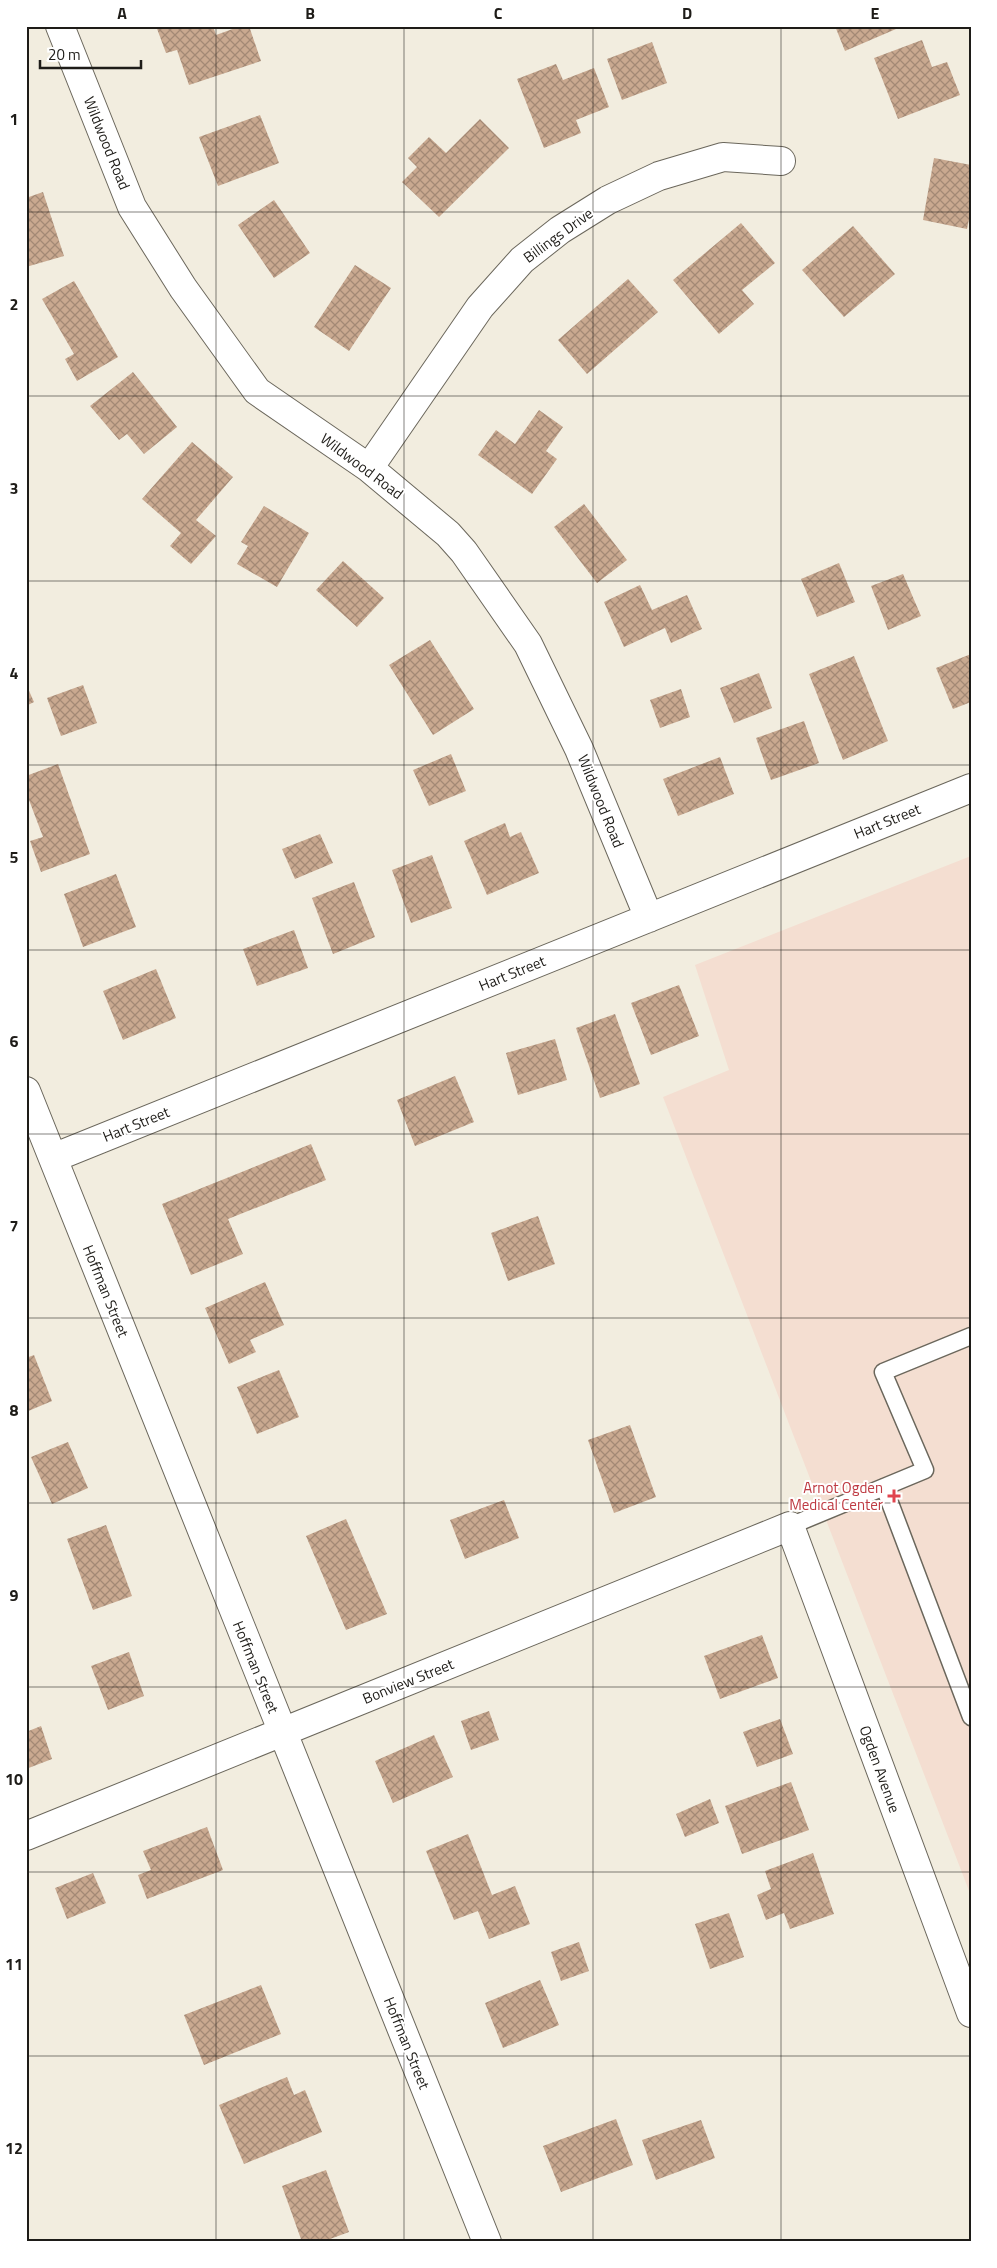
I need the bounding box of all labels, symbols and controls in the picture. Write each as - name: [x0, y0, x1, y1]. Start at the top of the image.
- text: A: [117, 1, 127, 25]
- text: B: [305, 1, 315, 25]
- text: C: [494, 1, 503, 25]
- text: D: [682, 1, 692, 25]
- text: E: [871, 1, 880, 25]
- scale bar: [40, 38, 141, 70]
- text: 20 m: [48, 43, 81, 66]
- street label: Wildwood Road: [78, 93, 136, 193]
- text: 1: [10, 107, 18, 131]
- street label: Billings Drive: [518, 202, 598, 268]
- text: 2: [10, 292, 18, 316]
- street label: Wildwood Road: [316, 427, 408, 505]
- text: 3: [10, 476, 18, 500]
- text: 4: [10, 661, 19, 685]
- street label: Wildwood Road: [572, 751, 630, 851]
- street label: Hart Street: [850, 797, 924, 845]
- text: 5: [10, 845, 19, 869]
- street label: Hart Street: [475, 949, 549, 997]
- text: 6: [10, 1029, 19, 1053]
- street label: Hart Street: [99, 1100, 173, 1148]
- text: 7: [10, 1214, 18, 1238]
- street label: Hoffman Street: [77, 1241, 135, 1341]
- text: 8: [10, 1398, 19, 1422]
- place label: Arnot Ogden Medical Center: [789, 1476, 883, 1516]
- marker: Arnot Ogden Medical Center: [887, 1489, 901, 1503]
- text: 9: [10, 1583, 19, 1607]
- street label: Hoffman Street: [227, 1617, 285, 1717]
- street label: Bonview Street: [359, 1652, 458, 1710]
- street label: Ogden Avenue: [854, 1722, 906, 1816]
- text: 10: [5, 1767, 23, 1791]
- text: 11: [5, 1952, 23, 1976]
- street label: Hoffman Street: [378, 1993, 436, 2093]
- text: 12: [5, 2136, 23, 2160]

